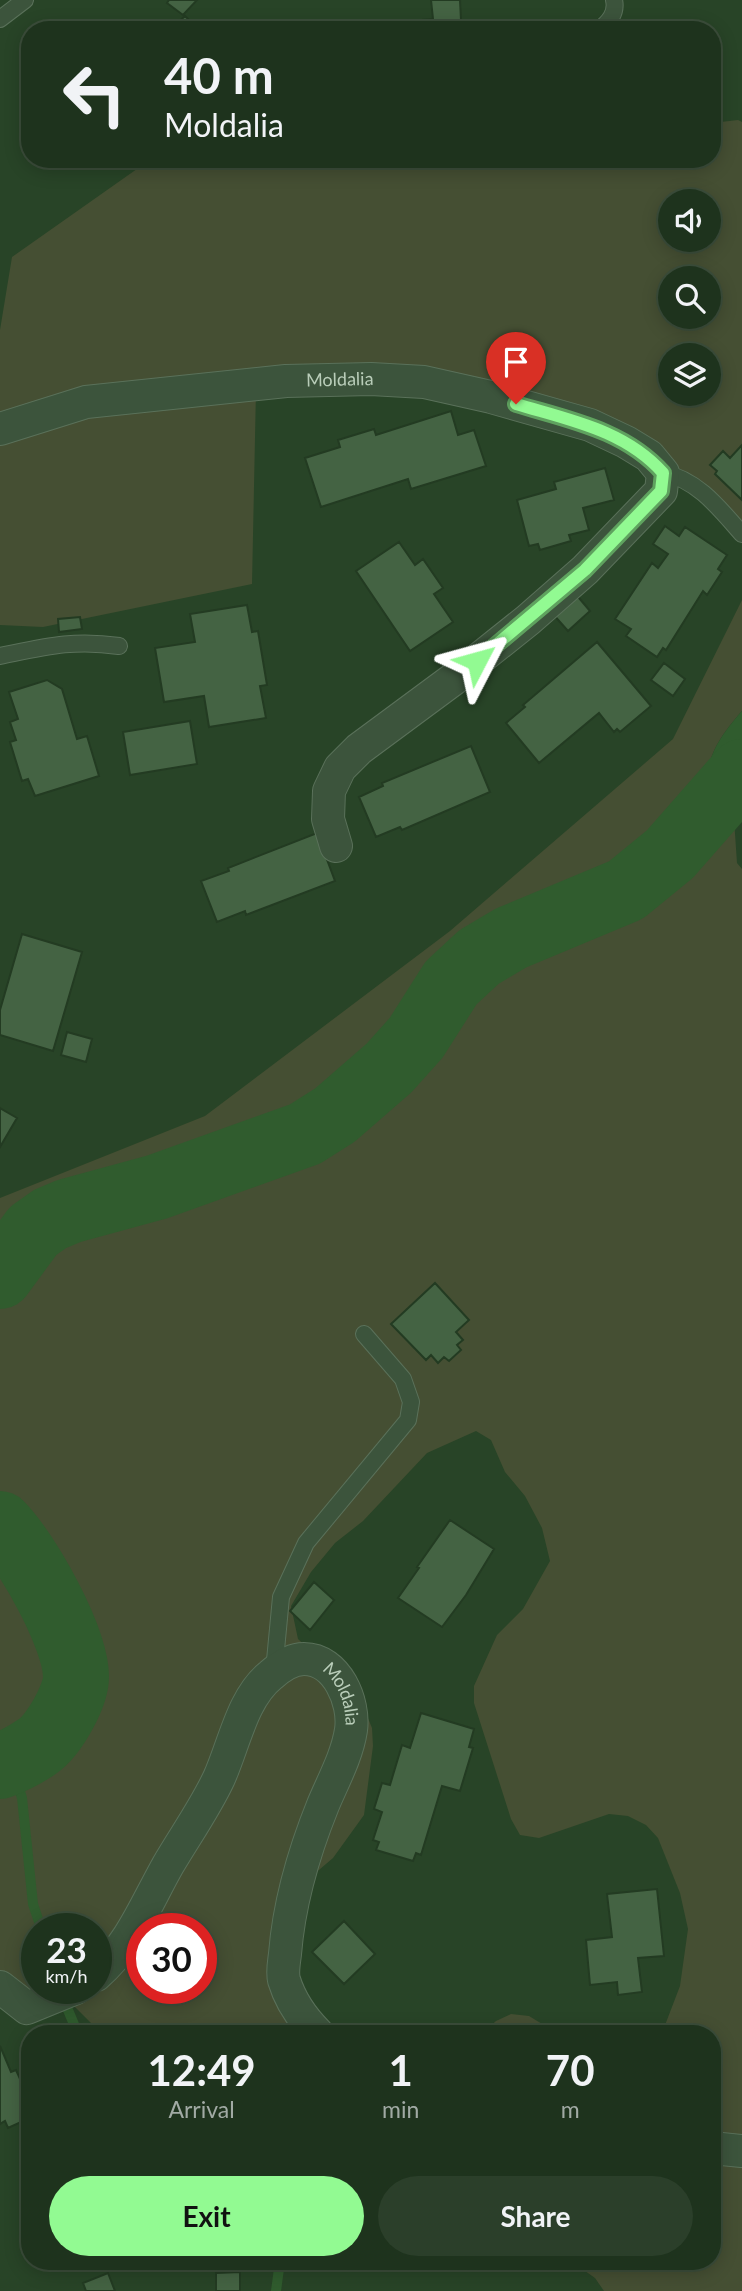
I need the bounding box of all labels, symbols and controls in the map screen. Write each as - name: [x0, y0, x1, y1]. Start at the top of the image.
- text: 40 m: [164, 46, 274, 104]
- icon: left: [49, 49, 140, 140]
- text: Moldalia: [164, 105, 284, 144]
- map controls: [658, 189, 721, 406]
- button: sound: [658, 189, 721, 252]
- button: search: [658, 266, 721, 329]
- pin: [486, 332, 546, 404]
- icon: arrive: [497, 343, 535, 381]
- button: layers: [658, 343, 721, 406]
- street label: Moldalia: [306, 367, 374, 391]
- position arrow: [440, 624, 514, 698]
- street label: Moldalia: [319, 1657, 364, 1726]
- speed limit sign: 30: [126, 1913, 217, 2004]
- text: 23: [46, 1928, 87, 1970]
- text: km/h: [45, 1965, 88, 1987]
- text: 12:49: [147, 2045, 256, 2095]
- text: 1: [389, 2045, 413, 2095]
- text: 70: [546, 2045, 595, 2095]
- text: Arrival: [168, 2095, 235, 2123]
- text: min: [382, 2095, 419, 2123]
- text: m: [561, 2095, 580, 2123]
- button: Exit: [49, 2176, 364, 2256]
- button: Share: [378, 2176, 693, 2256]

